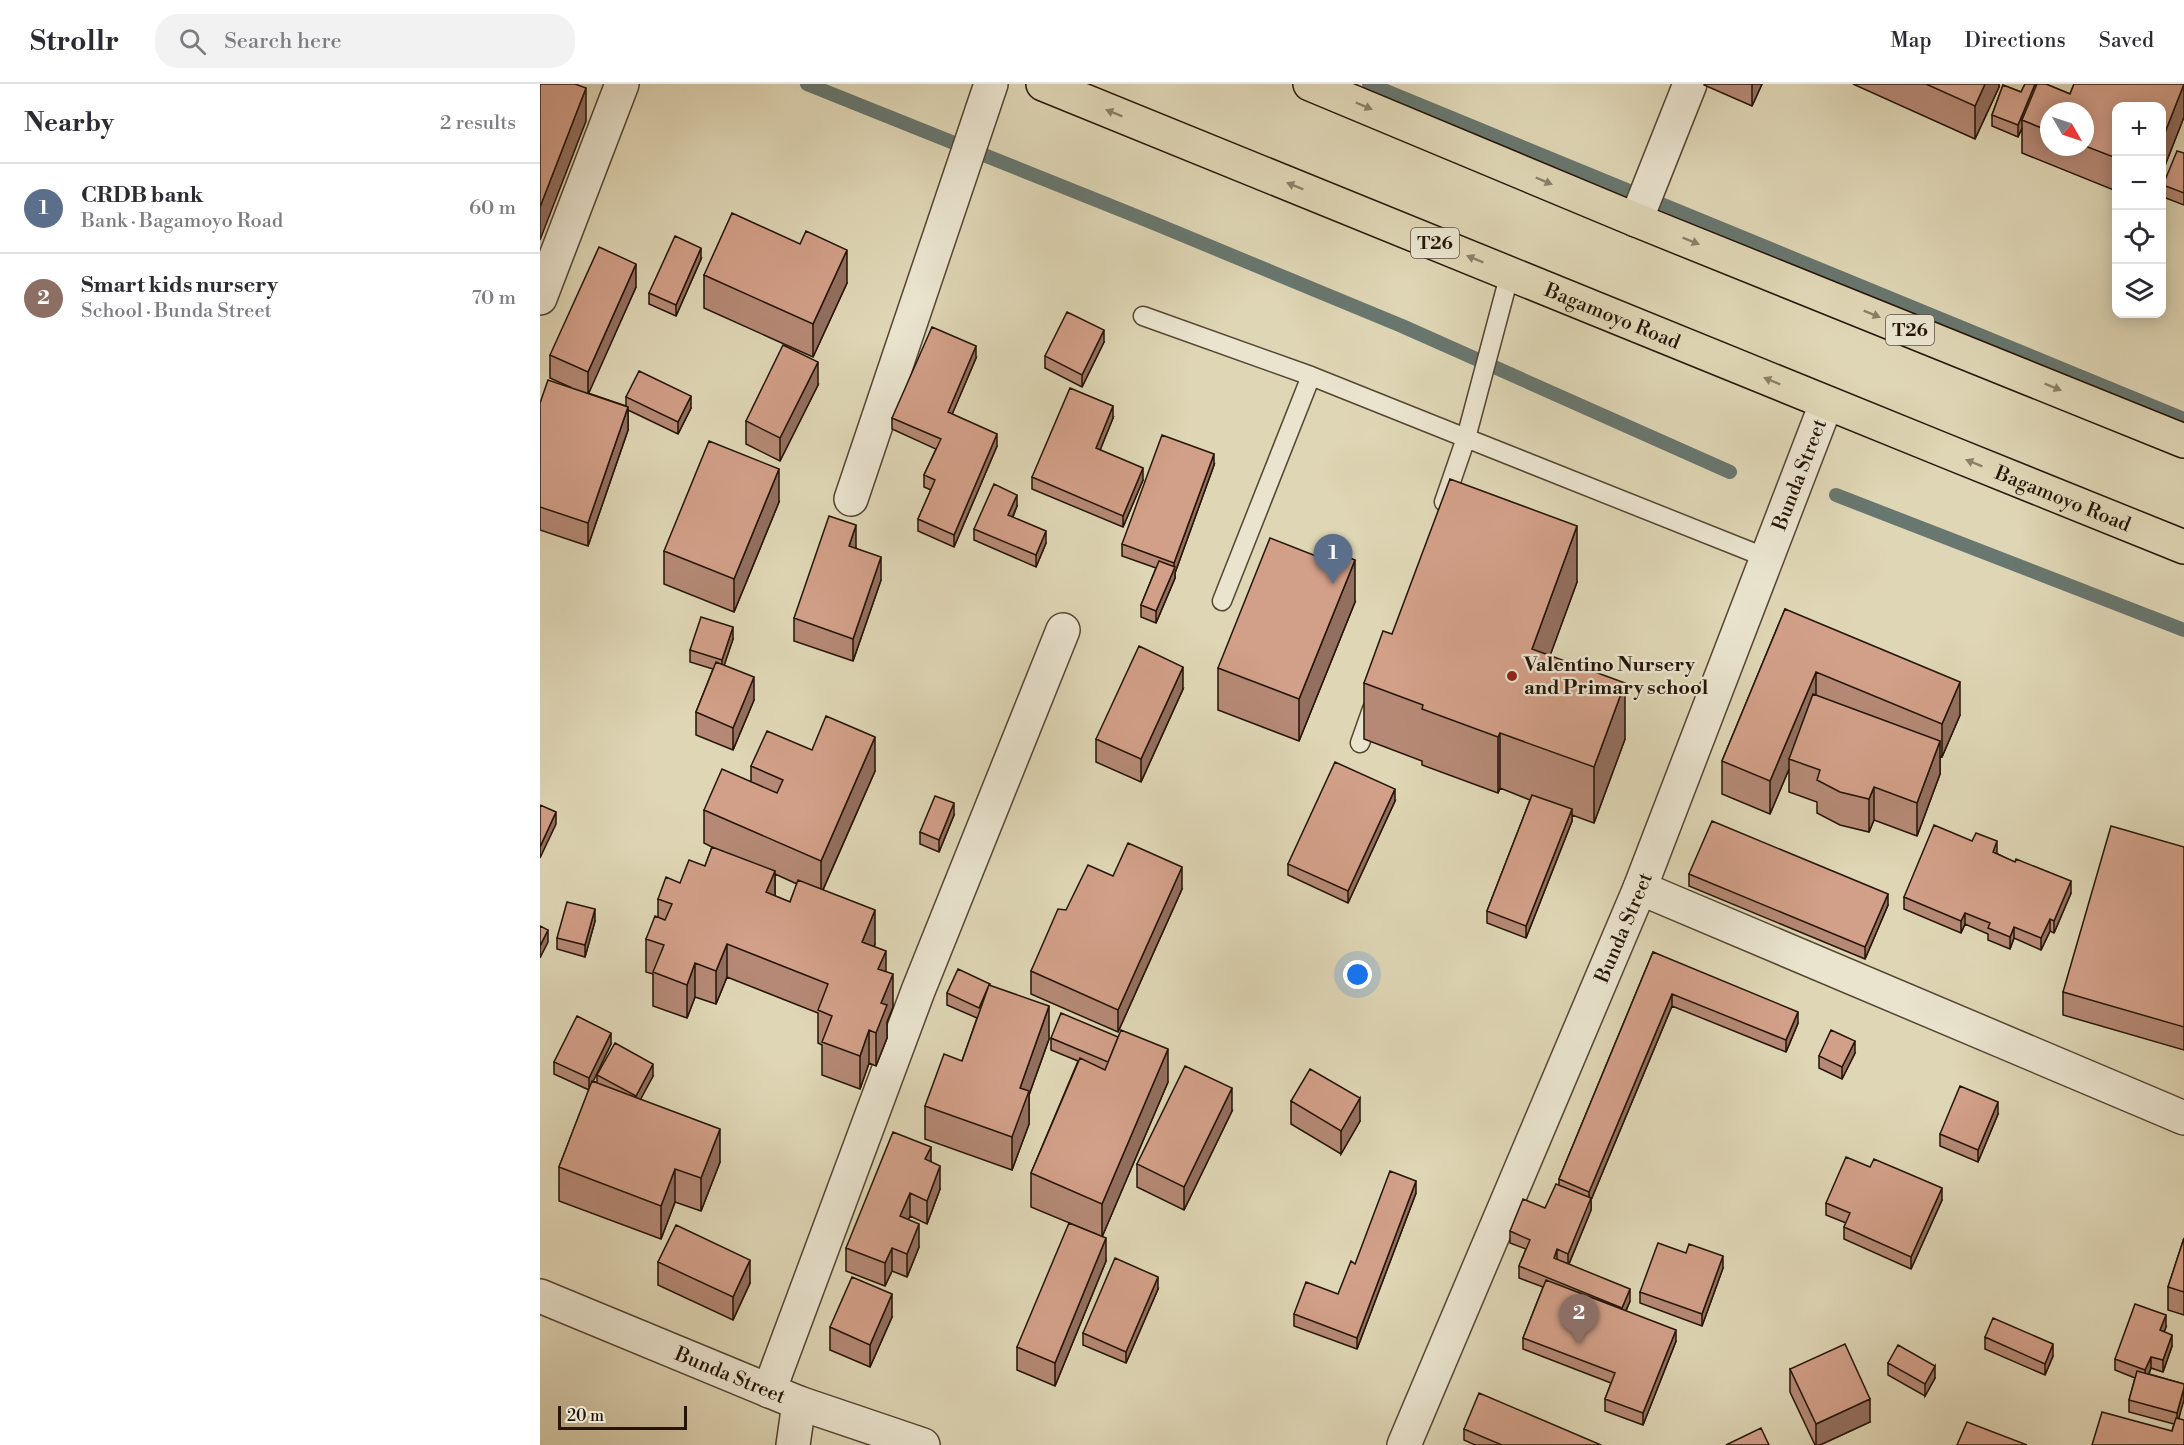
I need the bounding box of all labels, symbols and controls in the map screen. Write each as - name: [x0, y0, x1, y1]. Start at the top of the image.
- search box: [155, 14, 575, 68]
- text: Strollr: [30, 24, 119, 59]
- icon: search: [176, 25, 209, 58]
- text: Search here: [224, 28, 342, 55]
- text: Map: [1890, 28, 1932, 54]
- text: Directions: [1965, 28, 2066, 54]
- text: Saved: [2099, 28, 2154, 54]
- one-way arrow: [1355, 101, 1373, 111]
- north arrow: [2040, 102, 2094, 156]
- map controls: [2112, 102, 2166, 318]
- button: +: [2112, 102, 2166, 156]
- text: Nearby: [24, 107, 114, 139]
- one-way arrow: [1105, 108, 1123, 117]
- text: 2 results: [440, 111, 516, 136]
- button: −: [2112, 156, 2166, 210]
- one-way arrow: [1535, 176, 1553, 186]
- one-way arrow: [1285, 181, 1303, 191]
- text: CRDB bank: [81, 182, 203, 209]
- text: 1: [39, 196, 48, 221]
- text: 60 m: [469, 196, 516, 221]
- text: Bank · Bagamoyo Road: [81, 209, 283, 234]
- button: locate: [2112, 210, 2166, 264]
- road number: T26: [1411, 228, 1459, 258]
- one-way arrow: [1682, 236, 1700, 246]
- one-way arrow: [1466, 254, 1484, 264]
- button: layers: [2112, 264, 2166, 318]
- text: Smart kids nursery: [81, 272, 278, 299]
- street label: Bagamoyo Road: [1540, 278, 1684, 356]
- text: 2: [37, 286, 50, 311]
- text: 70 m: [472, 286, 516, 311]
- text: School · Bunda Street: [81, 299, 272, 324]
- one-way arrow: [1863, 309, 1881, 319]
- road number: T26: [1886, 315, 1934, 345]
- one-way arrow: [1763, 376, 1781, 385]
- one-way arrow: [2044, 382, 2062, 392]
- street label: Bunda Street: [1767, 416, 1833, 535]
- one-way arrow: [1964, 457, 1982, 467]
- street label: Bagamoyo Road: [1990, 461, 2135, 538]
- pin: 1: [1314, 534, 1352, 584]
- place label: Valentino Nursery and Primary school: [1523, 653, 1709, 701]
- marker: Valentino Nursery and Primary school: [1505, 669, 1519, 683]
- street label: Bunda Street: [1590, 869, 1659, 988]
- your location: [1343, 960, 1372, 989]
- pin: 2: [1560, 1294, 1598, 1344]
- street label: Bunda Street: [670, 1342, 789, 1410]
- scale bar: [558, 1403, 687, 1430]
- text: 20 m: [567, 1406, 604, 1426]

